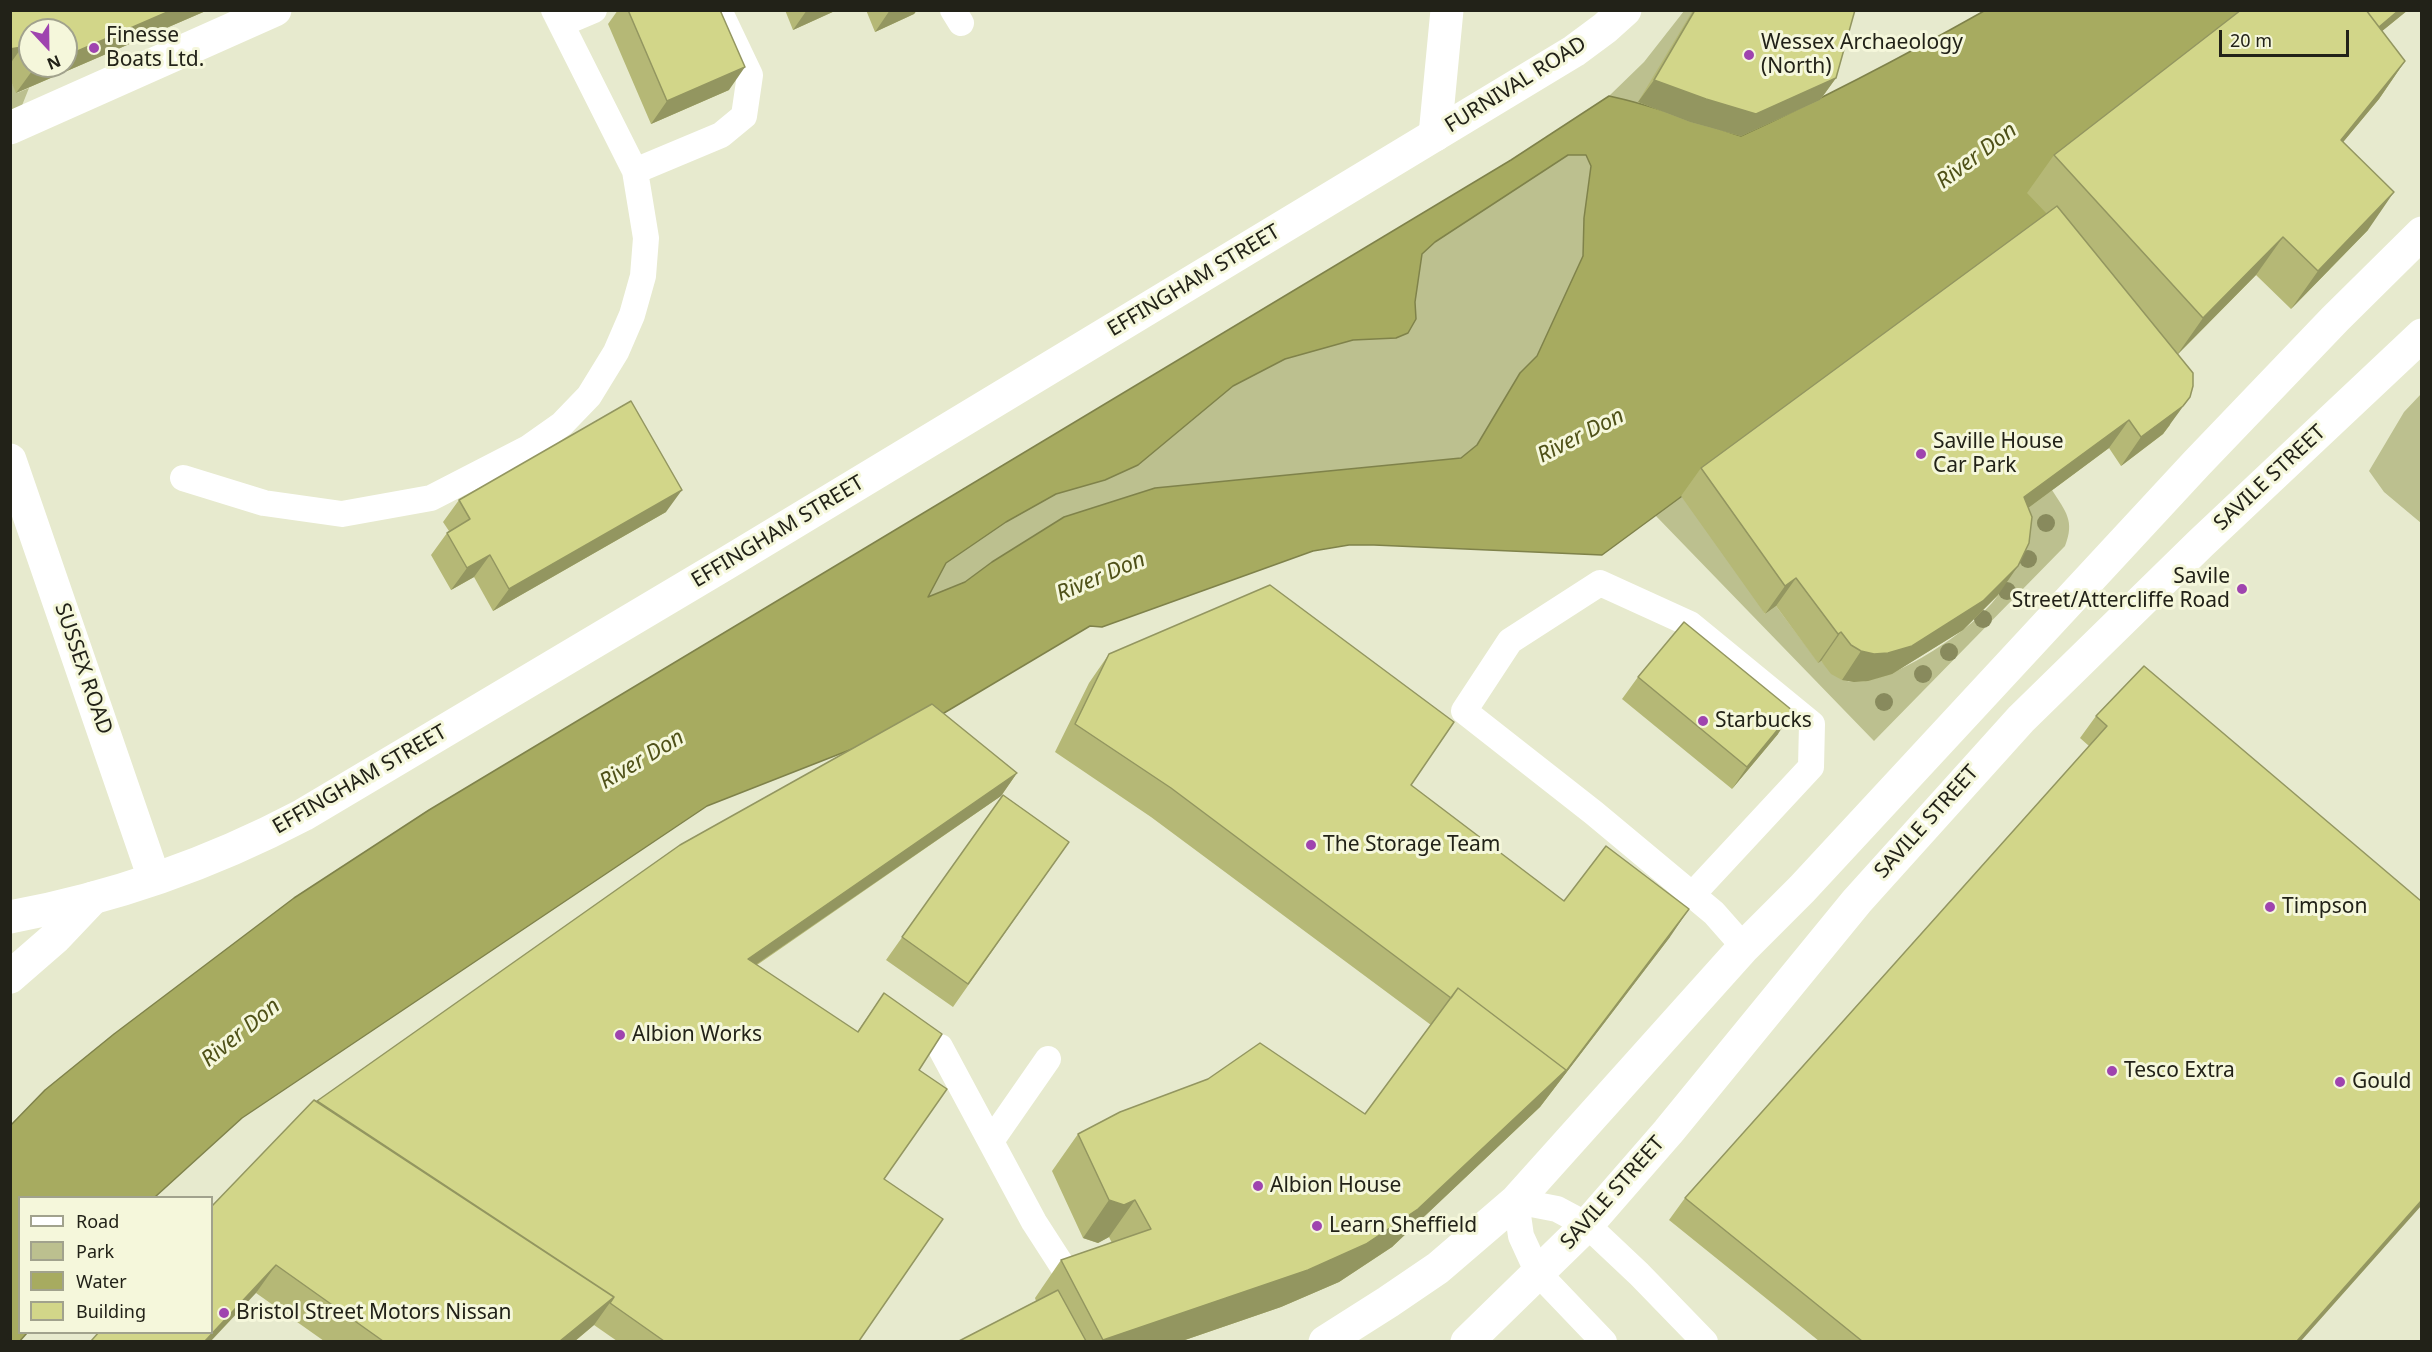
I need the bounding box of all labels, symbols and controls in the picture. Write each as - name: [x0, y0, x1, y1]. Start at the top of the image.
- north arrow: [18, 18, 78, 78]
- scale bar: [2222, 18, 2352, 56]
- place label: Finesse Boats Ltd.: [106, 23, 204, 73]
- text: 20 m: [2230, 28, 2272, 52]
- place label: Wessex Archaeology (North): [1761, 30, 1963, 80]
- street label: FURNIVAL ROAD: [1441, 31, 1591, 139]
- marker: Finesse Boats Ltd.: [87, 41, 101, 55]
- marker: Wessex Archaeology (North): [1742, 48, 1756, 62]
- text: N: [44, 50, 64, 75]
- water label: River Don: [1932, 117, 2022, 195]
- street label: EFFINGHAM STREET: [1103, 220, 1285, 342]
- water label: River Don: [1533, 403, 1629, 469]
- street label: SAVILE STREET: [2209, 420, 2331, 536]
- place label: Saville House Car Park: [1933, 429, 2064, 479]
- marker: Saville House Car Park: [1914, 447, 1928, 461]
- street label: EFFINGHAM STREET: [687, 471, 869, 593]
- water label: River Don: [1053, 547, 1149, 607]
- place label: Savile Street/Attercliffe Road: [2012, 564, 2230, 614]
- marker: Savile Street/Attercliffe Road: [2235, 582, 2249, 596]
- street label: SUSSEX ROAD: [49, 600, 117, 738]
- place label: Starbucks: [1715, 708, 1812, 734]
- marker: Starbucks: [1696, 714, 1710, 728]
- street label: EFFINGHAM STREET: [269, 720, 451, 840]
- water label: River Don: [595, 725, 689, 795]
- street label: SAVILE STREET: [1870, 760, 1984, 884]
- place label: The Storage Team: [1323, 832, 1500, 858]
- marker: The Storage Team: [1304, 838, 1318, 852]
- place label: Timpson: [2282, 894, 2367, 920]
- marker: Timpson: [2263, 900, 2277, 914]
- water label: River Don: [196, 993, 286, 1073]
- place label: Albion Works: [632, 1022, 762, 1048]
- marker: Albion Works: [613, 1028, 627, 1042]
- place label: Tesco Extra: [2124, 1058, 2235, 1084]
- marker: Tesco Extra: [2105, 1064, 2119, 1078]
- place label: Gould: [2352, 1069, 2411, 1095]
- marker: Gould: [2333, 1075, 2347, 1089]
- street label: SAVILE STREET: [1556, 1131, 1670, 1255]
- place label: Albion House: [1270, 1173, 1401, 1199]
- marker: Albion House: [1251, 1179, 1265, 1193]
- legend: [18, 1196, 213, 1334]
- text: Road: [76, 1209, 119, 1233]
- place label: Learn Sheffield: [1329, 1213, 1477, 1239]
- marker: Learn Sheffield: [1310, 1219, 1324, 1233]
- text: Park: [76, 1239, 114, 1263]
- text: Water: [76, 1269, 127, 1293]
- text: Building: [76, 1299, 146, 1323]
- place label: Bristol Street Motors Nissan: [236, 1300, 512, 1326]
- marker: Bristol Street Motors Nissan: [217, 1306, 231, 1320]

